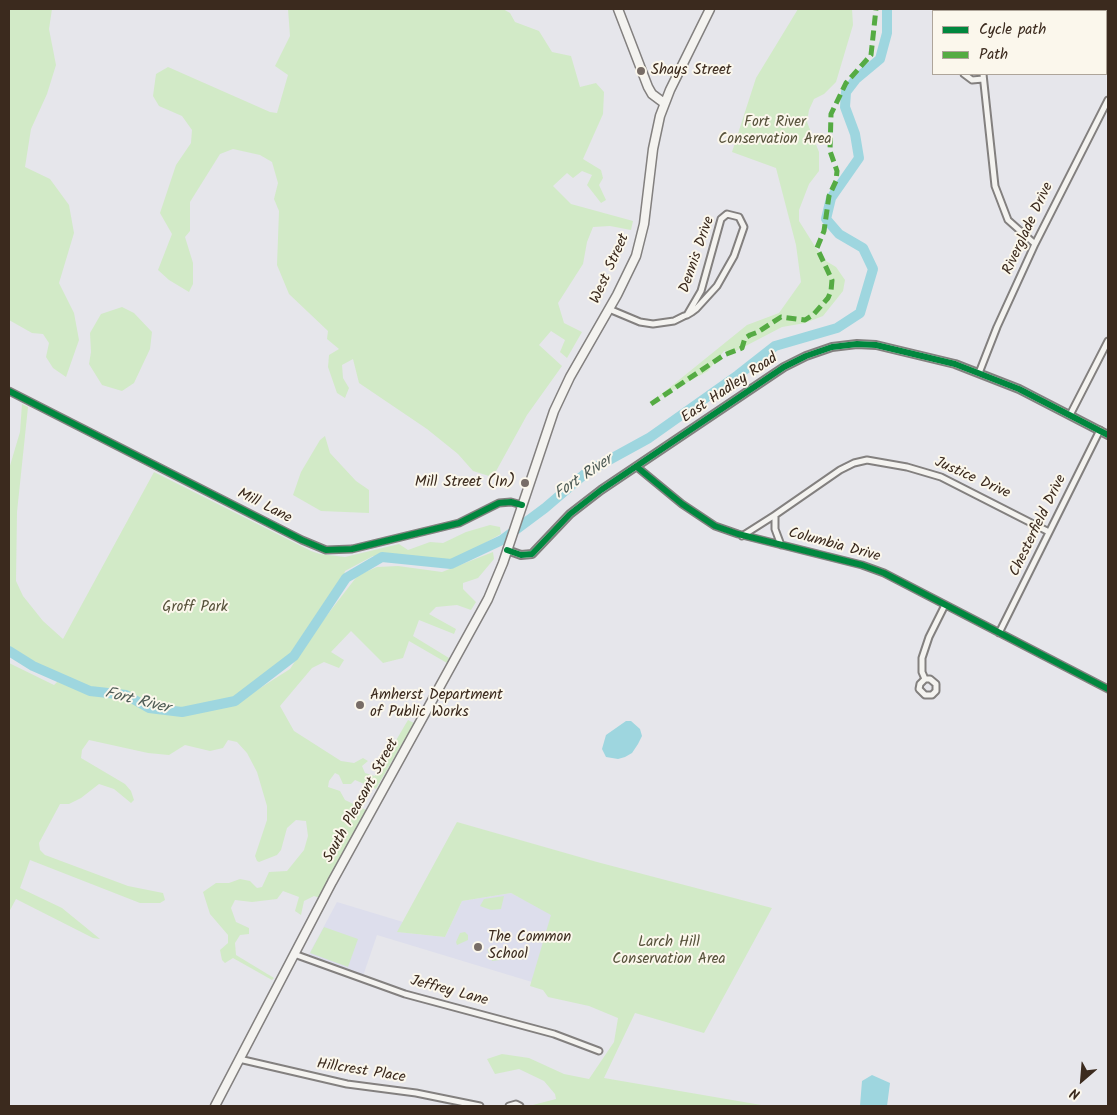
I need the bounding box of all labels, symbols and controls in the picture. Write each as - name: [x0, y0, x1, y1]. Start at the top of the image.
- legend: [932, 10, 1107, 75]
- text: Cycle path: [979, 18, 1046, 42]
- text: Path: [979, 43, 1008, 67]
- place label: Shays Street: [651, 62, 732, 80]
- marker: Shays Street: [635, 65, 647, 77]
- park label: Fort River Conservation Area: [718, 114, 832, 149]
- street label: Riverglade Drive: [1000, 180, 1058, 278]
- street label: Dennis Drive: [677, 214, 719, 296]
- street label: West Street: [588, 231, 634, 307]
- street label: East Hadley Road: [678, 350, 782, 428]
- water label: Fort River: [551, 452, 617, 504]
- street label: Justice Drive: [931, 454, 1013, 504]
- street label: Chesterfield Drive: [1007, 472, 1071, 580]
- place label: Mill Street (In): [415, 474, 515, 492]
- marker: Mill Street (In): [519, 477, 531, 489]
- street label: Mill Lane: [234, 486, 294, 528]
- street label: Columbia Drive: [786, 525, 882, 567]
- park label: Groff Park: [162, 599, 228, 617]
- water label: Fort River: [103, 685, 171, 719]
- place label: Amherst Department of Public Works: [370, 687, 503, 722]
- marker: Amherst Department of Public Works: [354, 699, 366, 711]
- street label: South Pleasant Street: [321, 736, 403, 866]
- place label: The Common School: [488, 929, 571, 964]
- park label: Larch Hill Conservation Area: [612, 934, 726, 969]
- marker: The Common School: [472, 941, 484, 953]
- street label: Jeffrey Lane: [408, 973, 490, 1011]
- north arrow: [1057, 1055, 1107, 1105]
- street label: Hillcrest Place: [315, 1056, 407, 1088]
- text: N: [1066, 1082, 1084, 1105]

